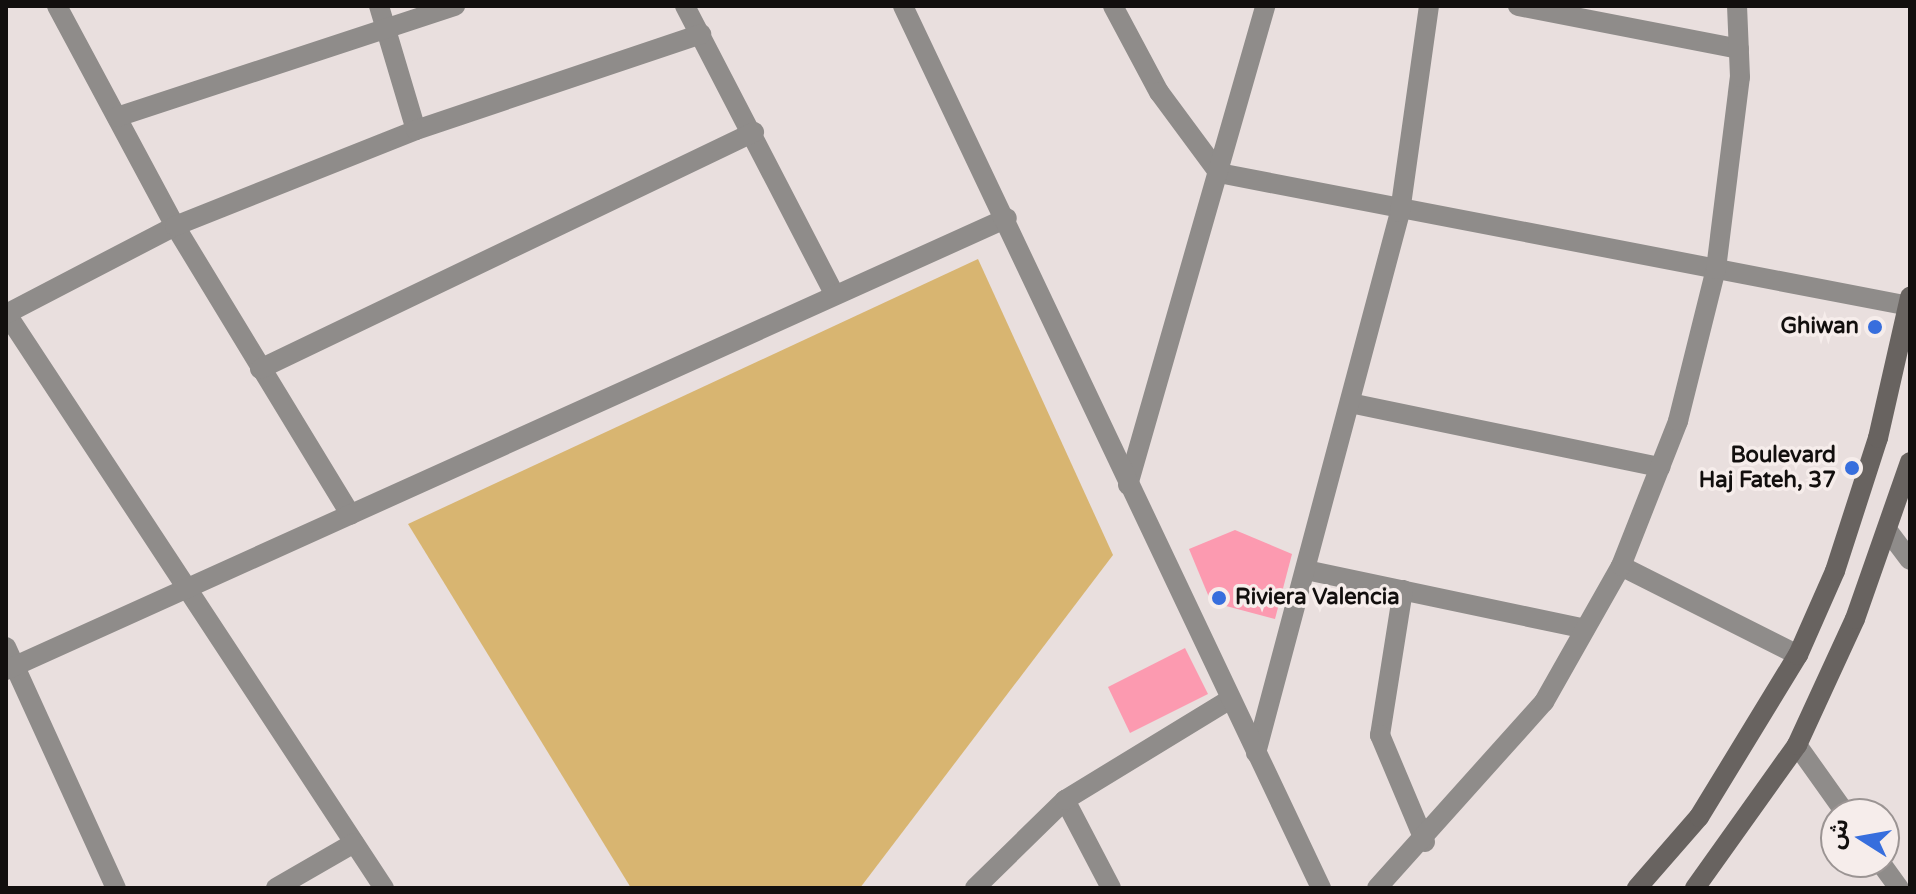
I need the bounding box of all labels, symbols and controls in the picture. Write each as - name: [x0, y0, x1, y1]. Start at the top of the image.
- place label: Ghiwan: [1780, 314, 1859, 340]
- marker: Ghiwan: [1866, 318, 1884, 336]
- place label: Boulevard Haj Fateh, 37: [1699, 442, 1836, 494]
- marker: Boulevard Haj Fateh, 37: [1843, 459, 1861, 477]
- place label: Riviera Valencia: [1235, 585, 1400, 611]
- marker: Riviera Valencia: [1210, 589, 1228, 607]
- north arrow: [1820, 798, 1900, 878]
- text: ش: [1823, 817, 1854, 851]

